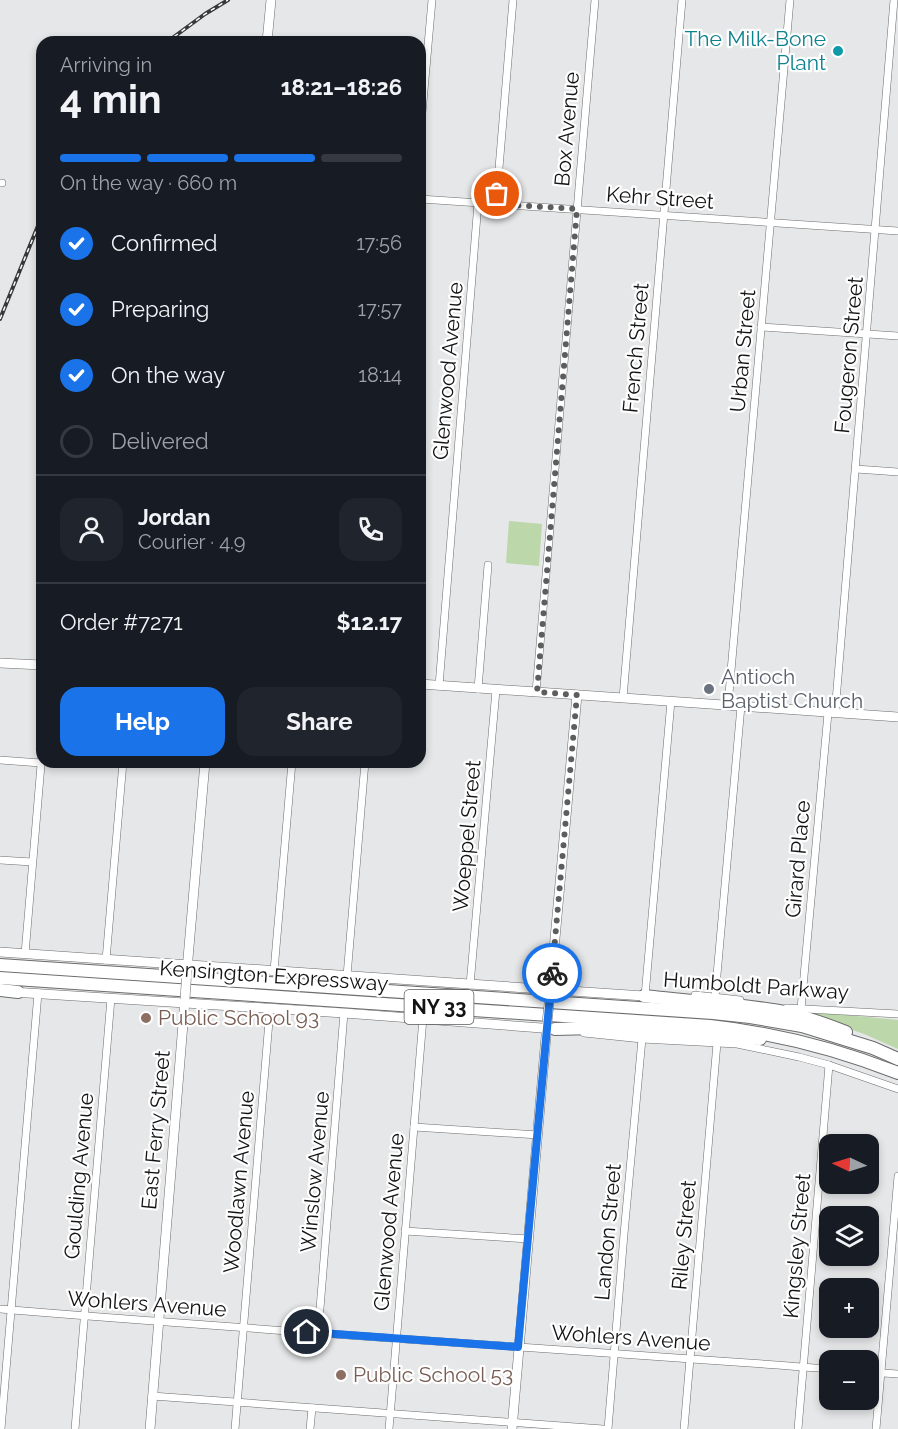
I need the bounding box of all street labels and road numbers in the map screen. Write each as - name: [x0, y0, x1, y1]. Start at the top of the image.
- street label: Box Avenue: [549, 71, 584, 187]
- street label: Kehr Street: [605, 181, 715, 214]
- street label: Fougeron Street: [829, 276, 868, 434]
- street label: Glenwood Avenue: [427, 281, 468, 461]
- street label: French Street: [617, 282, 654, 414]
- street label: Urban Street: [725, 288, 760, 413]
- street label: Woeppel Street: [447, 759, 486, 913]
- street label: Girard Place: [780, 799, 815, 919]
- street label: Kensington Expressway: [159, 955, 389, 996]
- street label: Humboldt Parkway: [662, 967, 850, 1004]
- road number: NY 33: [404, 990, 474, 1024]
- street label: East Ferry Street: [136, 1049, 175, 1211]
- street label: Woodlawn Avenue: [218, 1090, 259, 1274]
- street label: Winslow Avenue: [295, 1090, 334, 1254]
- street label: Goulding Avenue: [59, 1092, 98, 1260]
- street label: Glenwood Avenue: [368, 1132, 409, 1312]
- street label: Landon Street: [589, 1162, 626, 1301]
- street label: Kingsley Street: [778, 1172, 815, 1320]
- street label: Riley Street: [666, 1179, 701, 1291]
- street label: Wohlers Avenue: [67, 1285, 227, 1322]
- street label: Wohlers Avenue: [551, 1319, 711, 1356]

